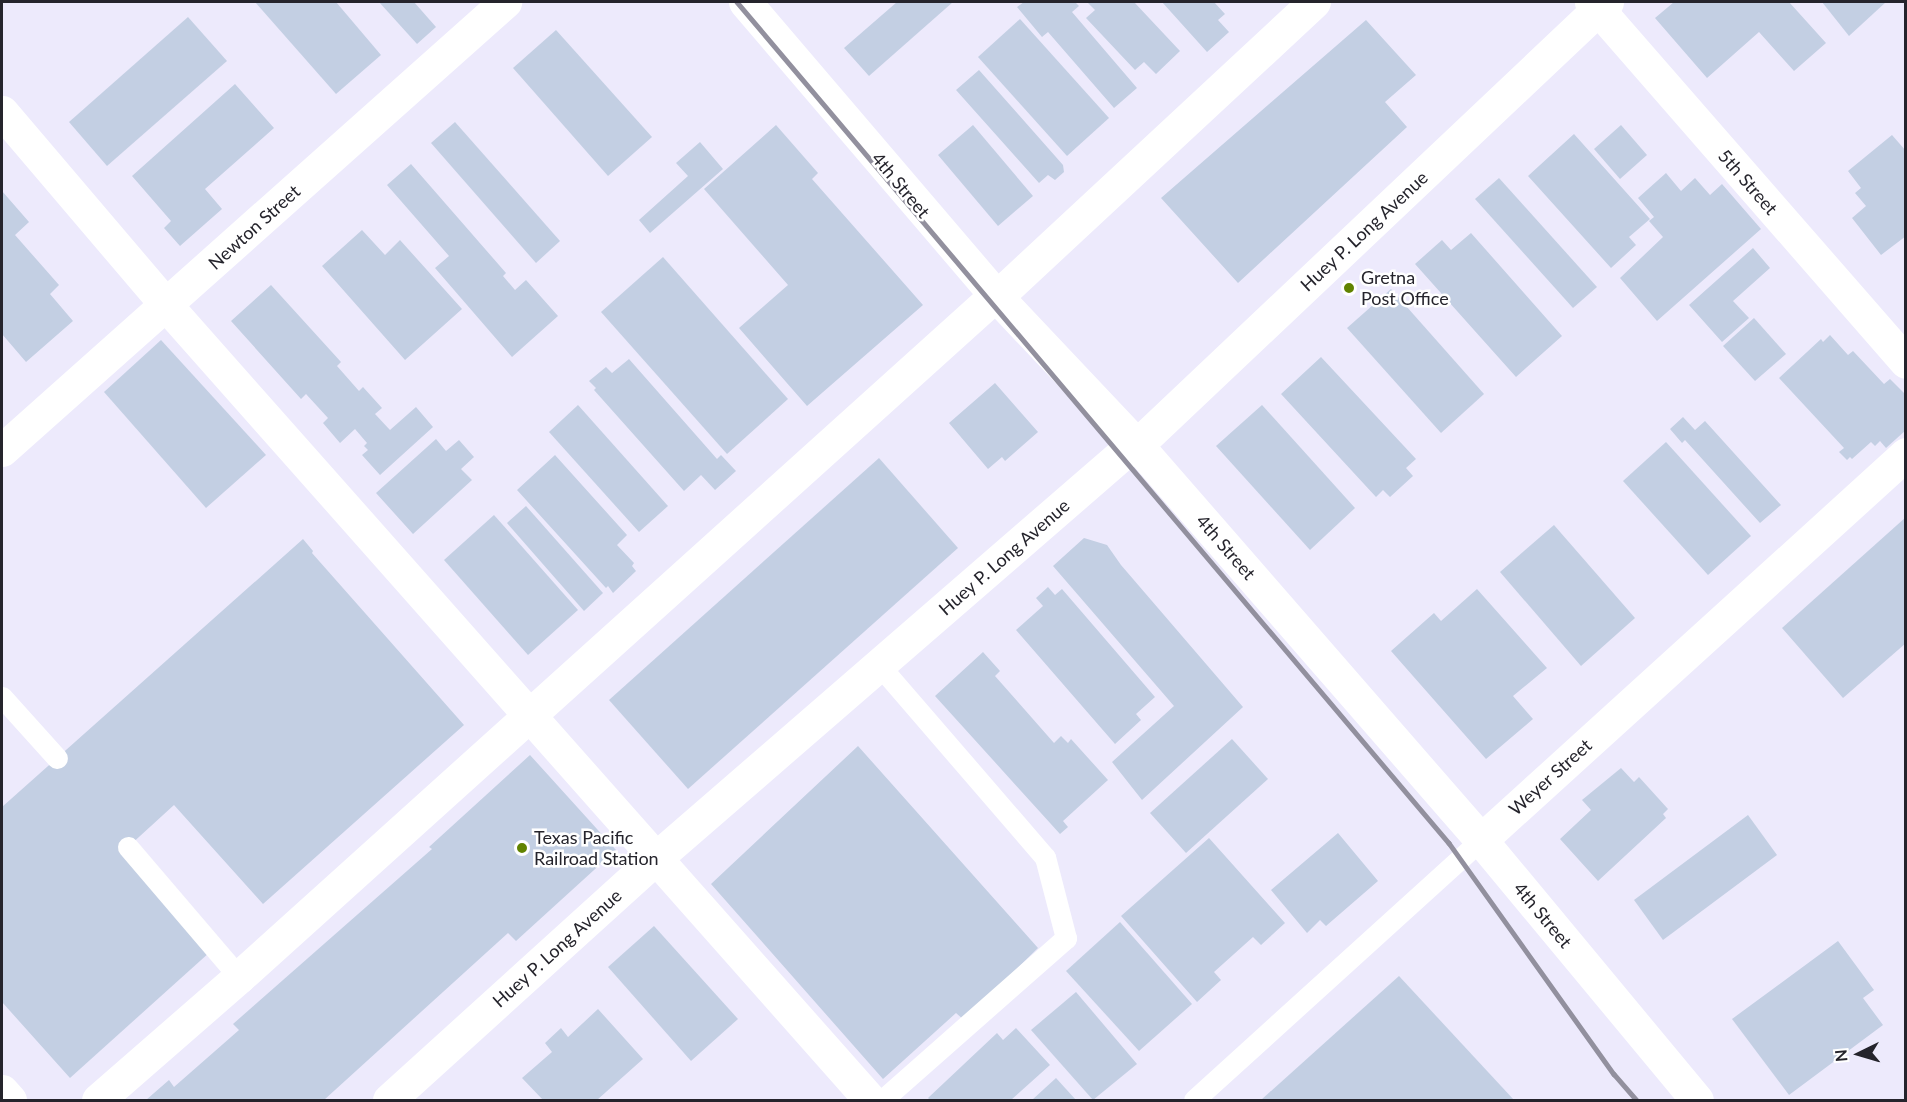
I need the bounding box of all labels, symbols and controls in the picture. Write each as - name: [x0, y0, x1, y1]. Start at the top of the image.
- street label: 5th Street: [1714, 145, 1782, 219]
- street label: 4th Street: [867, 148, 935, 222]
- street label: Huey P. Long Avenue: [1296, 166, 1432, 296]
- street label: Newton Street: [204, 180, 304, 274]
- place label: Gretna Post Office: [1361, 267, 1449, 310]
- marker: Gretna Post Office: [1342, 281, 1356, 295]
- street label: Huey P. Long Avenue: [934, 494, 1074, 620]
- street label: 4th Street: [1192, 510, 1260, 584]
- street label: Weyer Street: [1504, 734, 1596, 820]
- place label: Texas Pacific Railroad Station: [534, 827, 659, 870]
- marker: Texas Pacific Railroad Station: [515, 841, 529, 855]
- street label: 4th Street: [1509, 878, 1577, 952]
- street label: Huey P. Long Avenue: [488, 884, 626, 1012]
- north arrow: [1829, 1024, 1889, 1084]
- text: N: [1831, 1049, 1851, 1063]

